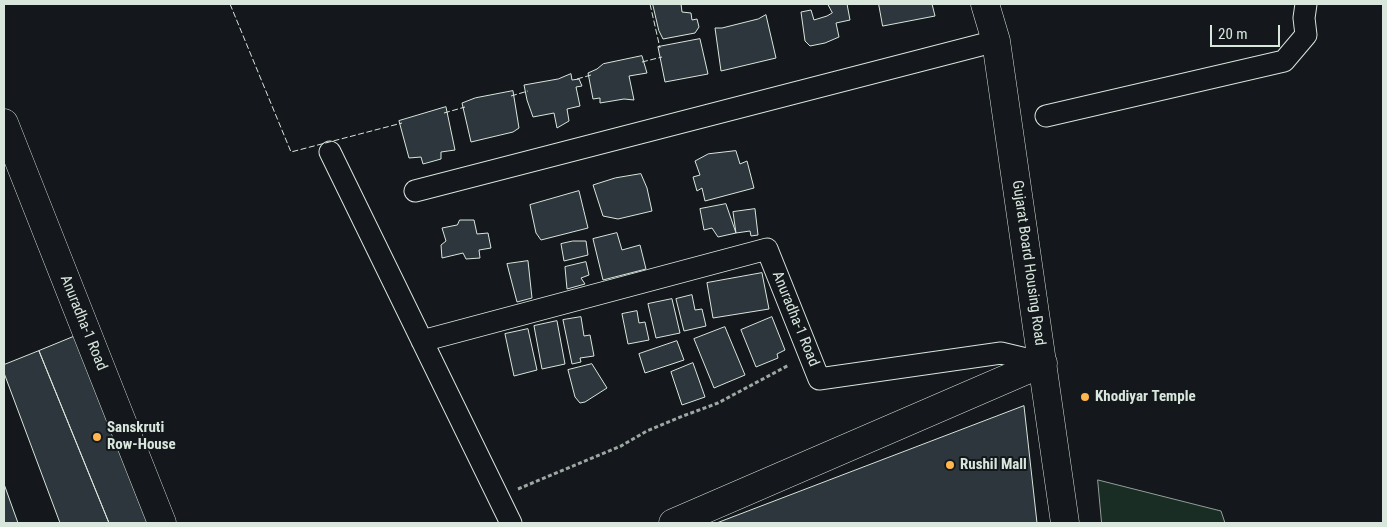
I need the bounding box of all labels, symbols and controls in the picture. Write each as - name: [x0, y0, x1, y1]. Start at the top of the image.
- scale bar: [1212, 15, 1282, 47]
- text: 20 m: [1218, 25, 1248, 43]
- street label: Gujarat Board Housing Road: [1007, 179, 1049, 347]
- street label: Anuradha-1 Road: [768, 269, 822, 369]
- street label: Anuradha-1 Road: [56, 273, 110, 373]
- place label: Khodiyar Temple: [1095, 388, 1196, 406]
- marker: Khodiyar Temple: [1079, 391, 1091, 403]
- place label: Sanskruti Row-House: [107, 419, 176, 454]
- marker: Sanskruti Row-House: [91, 431, 103, 443]
- place label: Rushil Mall: [960, 456, 1027, 474]
- marker: Rushil Mall: [944, 459, 956, 471]

